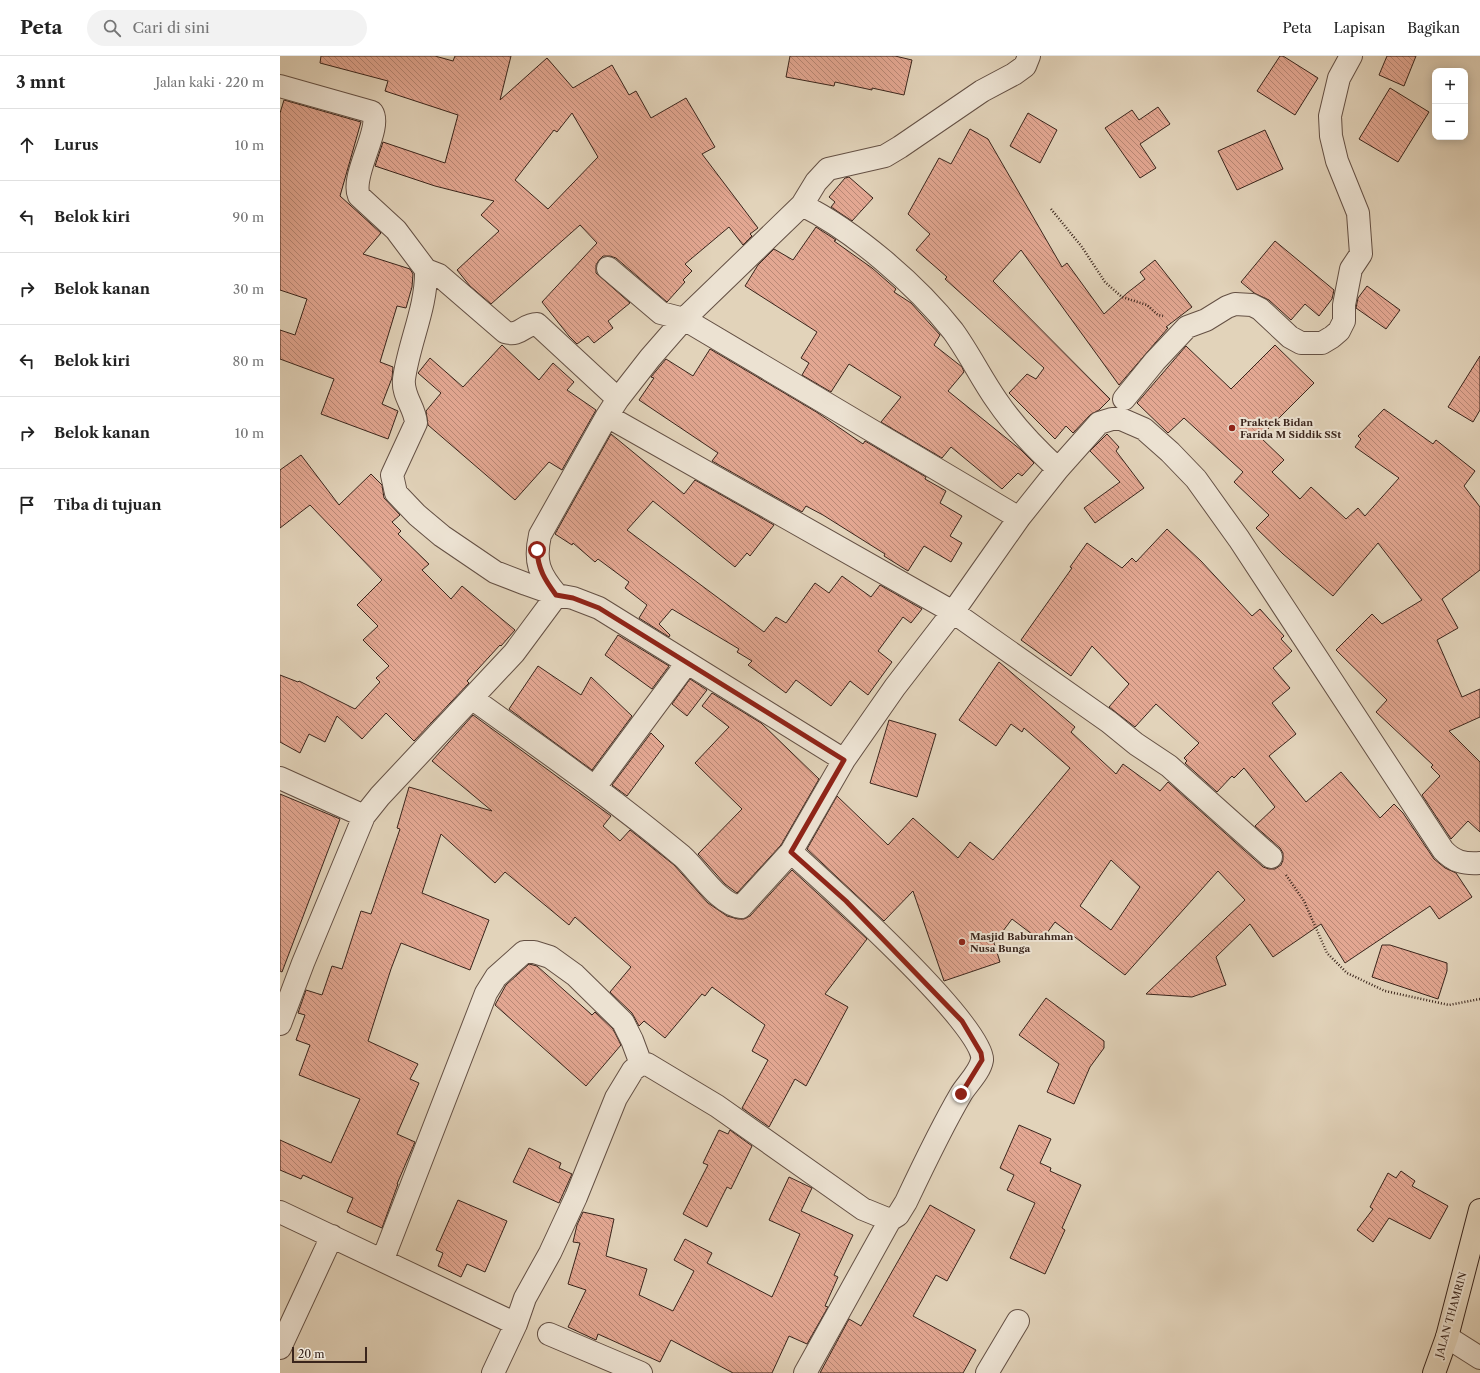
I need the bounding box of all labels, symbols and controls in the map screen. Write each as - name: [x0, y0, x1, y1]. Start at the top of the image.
- search box: [87, 10, 367, 46]
- text: Peta: [20, 16, 63, 39]
- icon: search: [101, 17, 123, 39]
- text: Cari di sini: [133, 18, 210, 37]
- text: Peta: [1282, 19, 1312, 37]
- text: Lapisan: [1334, 19, 1385, 37]
- text: Bagikan: [1407, 19, 1460, 37]
- map controls: [1432, 68, 1468, 140]
- button: +: [1432, 68, 1468, 104]
- text: 3 mnt: [16, 72, 65, 92]
- text: Jalan kaki · 220 m: [155, 74, 264, 90]
- button: −: [1432, 104, 1468, 140]
- icon: ahead: [16, 134, 38, 156]
- text: Lurus: [54, 135, 99, 154]
- text: 10 m: [235, 137, 264, 153]
- icon: left: [16, 206, 38, 228]
- text: Belok kiri: [54, 207, 130, 226]
- text: 90 m: [233, 209, 264, 225]
- icon: right: [16, 278, 38, 300]
- text: Belok kanan: [54, 279, 150, 298]
- text: 30 m: [233, 281, 264, 297]
- icon: left: [16, 350, 38, 372]
- text: Belok kiri: [54, 351, 130, 370]
- text: 80 m: [232, 353, 264, 369]
- place label: Praktek Bidan Farida M Siddik SSt: [1240, 416, 1341, 441]
- icon: right: [16, 422, 38, 444]
- text: Belok kanan: [54, 423, 150, 442]
- marker: Praktek Bidan Farida M Siddik SSt: [1227, 423, 1237, 433]
- text: 10 m: [235, 425, 264, 441]
- icon: arrive: [16, 494, 38, 516]
- text: Tiba di tujuan: [54, 495, 162, 514]
- route start: [528, 541, 546, 559]
- place label: Masjid Baburahman Nusa Bunga: [970, 930, 1074, 955]
- marker: Masjid Baburahman Nusa Bunga: [957, 937, 967, 947]
- route end: [952, 1085, 970, 1103]
- street label: JALAN THAMRIN: [1432, 1271, 1469, 1361]
- scale bar: [292, 1345, 367, 1364]
- text: 20 m: [298, 1347, 324, 1361]

